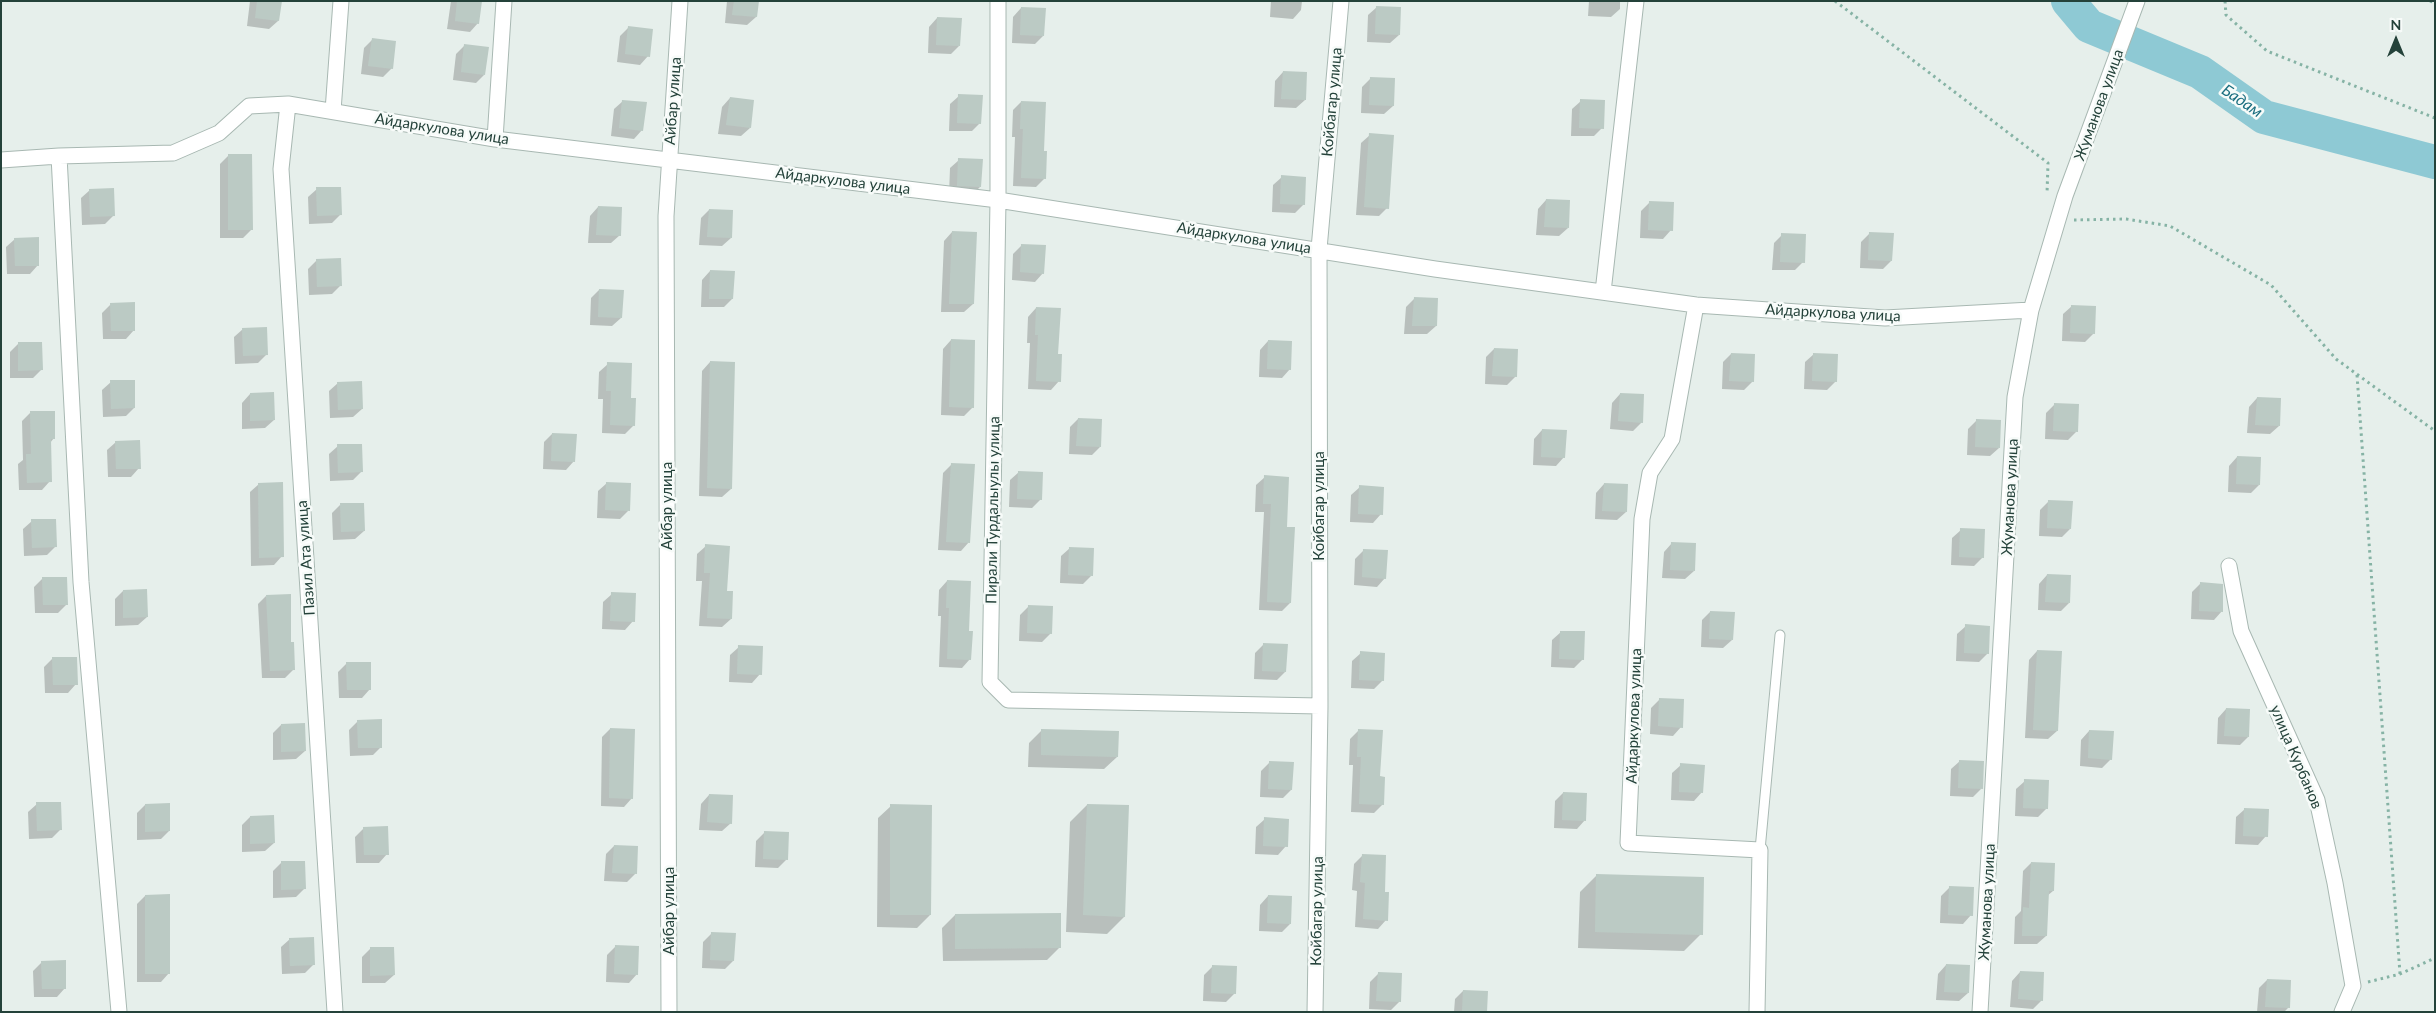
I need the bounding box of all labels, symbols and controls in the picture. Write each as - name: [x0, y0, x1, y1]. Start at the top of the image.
- north arrow: [2371, 15, 2421, 65]
- text: N: [2391, 16, 2401, 33]
- street label: Койбагар улица: [1318, 47, 1346, 157]
- street label: Жуманова улица: [2070, 47, 2128, 163]
- street label: Айбар улица: [661, 56, 685, 146]
- water label: Бадам: [2218, 80, 2266, 122]
- street label: Айдаркулова улица: [374, 110, 510, 148]
- street label: Айдаркулова улица: [775, 164, 911, 198]
- street label: Айдаркулова улица: [1176, 219, 1312, 257]
- street label: Айдаркулова улица: [1765, 300, 1901, 326]
- street label: Пирали Турдалыулы улица: [982, 416, 1004, 604]
- street label: Жуманова улица: [1998, 438, 2022, 556]
- street label: Койбагар улица: [1310, 451, 1328, 561]
- street label: Айбар улица: [658, 462, 676, 550]
- street label: Пазил Ата улица: [293, 500, 319, 616]
- street label: Айдаркулова улица: [1623, 648, 1645, 784]
- street label: улица Курбанов: [2266, 702, 2326, 812]
- street label: Жуманова улица: [1975, 843, 1999, 961]
- street label: Койбагар улица: [1307, 856, 1327, 966]
- street label: Айбар улица: [660, 867, 678, 955]

